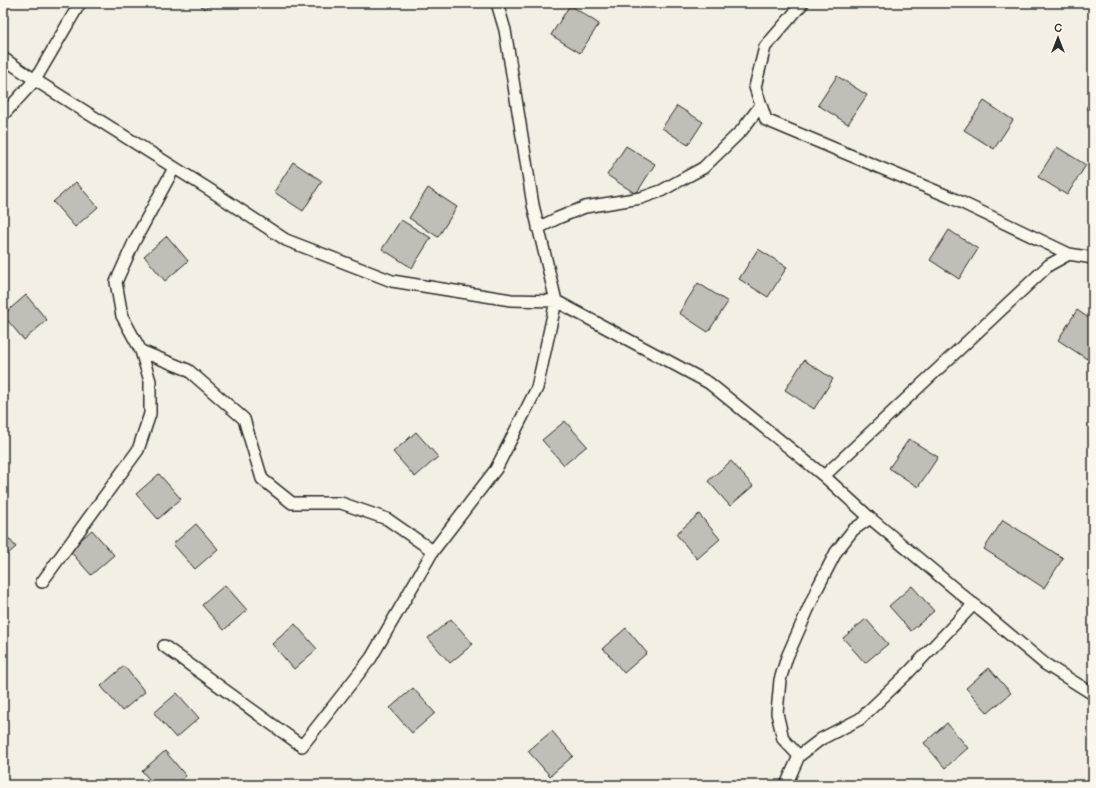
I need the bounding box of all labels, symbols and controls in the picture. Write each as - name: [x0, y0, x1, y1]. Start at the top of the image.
- north arrow: [1038, 18, 1078, 58]
- text: С: [1054, 22, 1062, 35]

